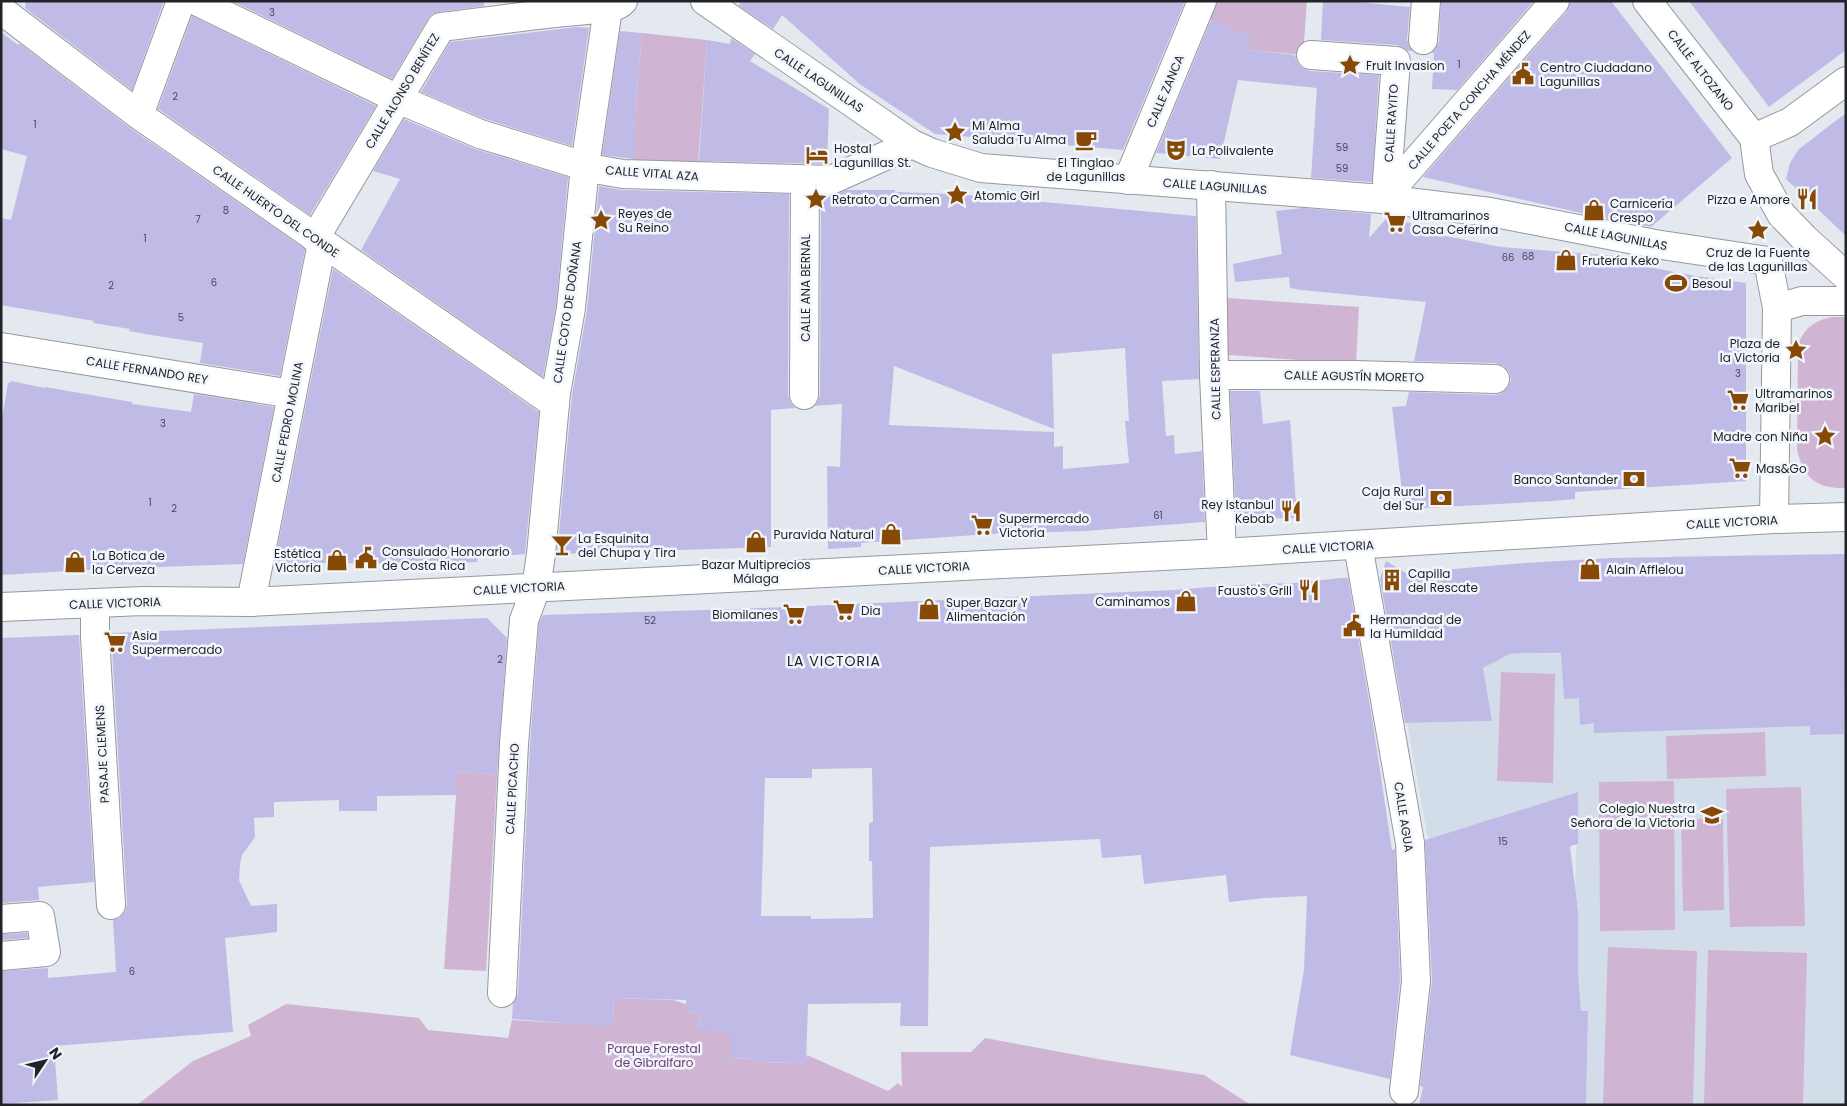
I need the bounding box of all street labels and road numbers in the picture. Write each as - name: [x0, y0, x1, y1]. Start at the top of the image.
- street label: CALLE ALTOZANO: [1664, 26, 1738, 114]
- street label: CALLE POETA CONCHA MÉNDEZ: [1404, 27, 1534, 173]
- street label: CALLE ALONSO BENÍTEZ: [361, 30, 443, 152]
- street label: CALLE LAGUNILLAS: [771, 44, 867, 116]
- street label: CALLE ZANCA: [1142, 52, 1188, 130]
- street label: CALLE RAYITO: [1380, 83, 1402, 163]
- street label: CALLE HUERTO DEL CONDE: [209, 161, 343, 261]
- street label: CALLE VITAL AZA: [605, 161, 699, 185]
- street label: CALLE LAGUNILLAS: [1162, 174, 1268, 198]
- street label: CALLE LAGUNILLAS: [1563, 218, 1669, 254]
- street label: CALLE ANA BERNAL: [797, 234, 814, 342]
- street label: CALLE COTO DE DOÑANA: [549, 240, 585, 384]
- street label: CALLE ESPERANZA: [1206, 318, 1224, 420]
- street label: CALLE FERNANDO REY: [85, 352, 209, 388]
- street label: CALLE PEDRO MOLINA: [267, 360, 307, 484]
- street label: CALLE AGUSTÍN MORETO: [1284, 366, 1424, 386]
- street label: CALLE VICTORIA: [1686, 511, 1778, 533]
- street label: CALLE VICTORIA: [1282, 536, 1374, 558]
- street label: CALLE VICTORIA: [878, 557, 970, 579]
- street label: CALLE VICTORIA: [473, 577, 565, 599]
- street label: CALLE VICTORIA: [69, 593, 161, 613]
- street label: PASAJE CLEMENS: [91, 704, 113, 804]
- street label: CALLE PICACHO: [501, 743, 523, 835]
- street label: CALLE AGUA: [1390, 781, 1418, 853]

